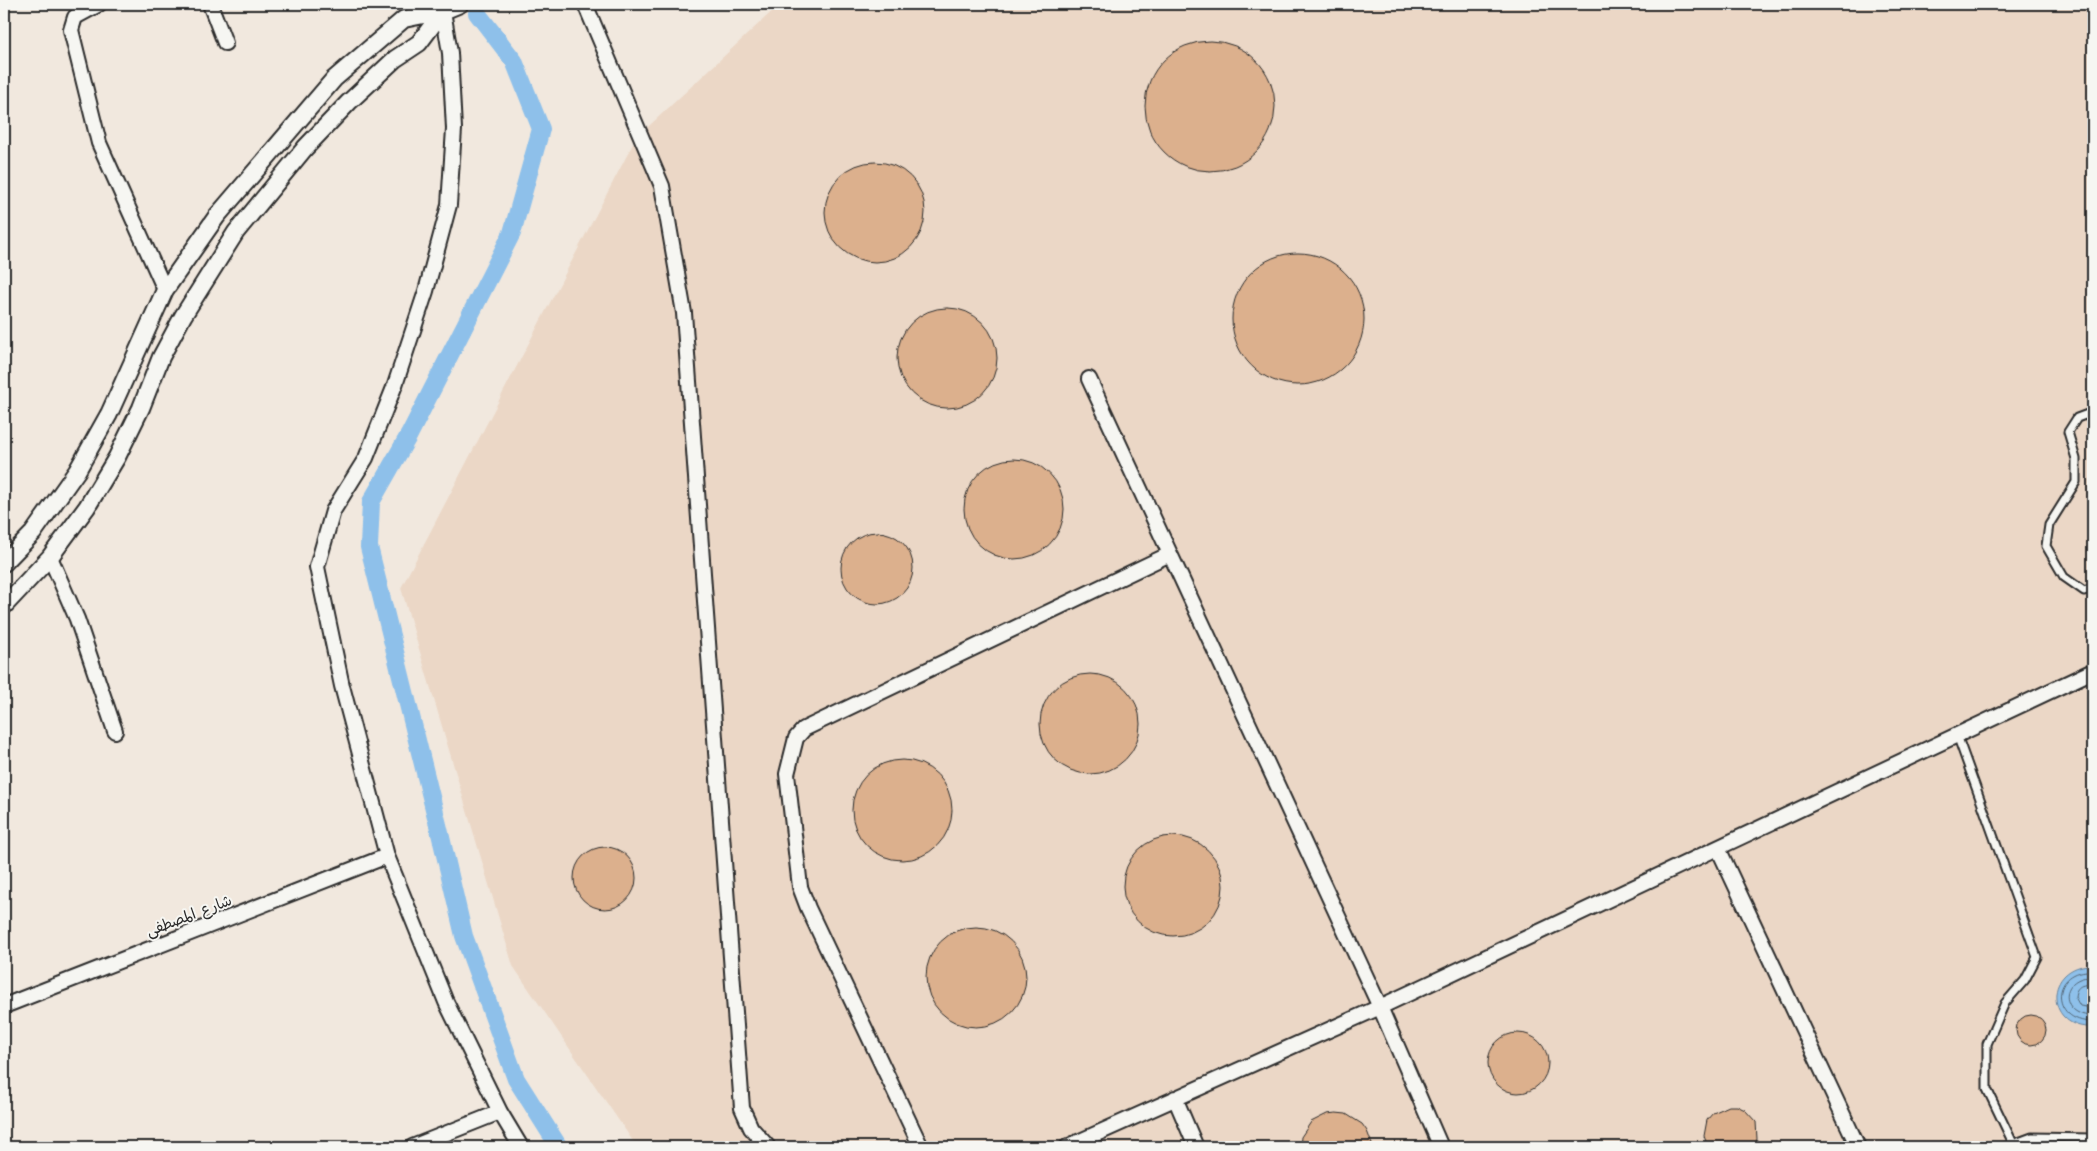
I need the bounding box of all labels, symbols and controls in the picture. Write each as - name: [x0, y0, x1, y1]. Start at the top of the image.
- street label: شارع المصطفى: [143, 890, 235, 942]

